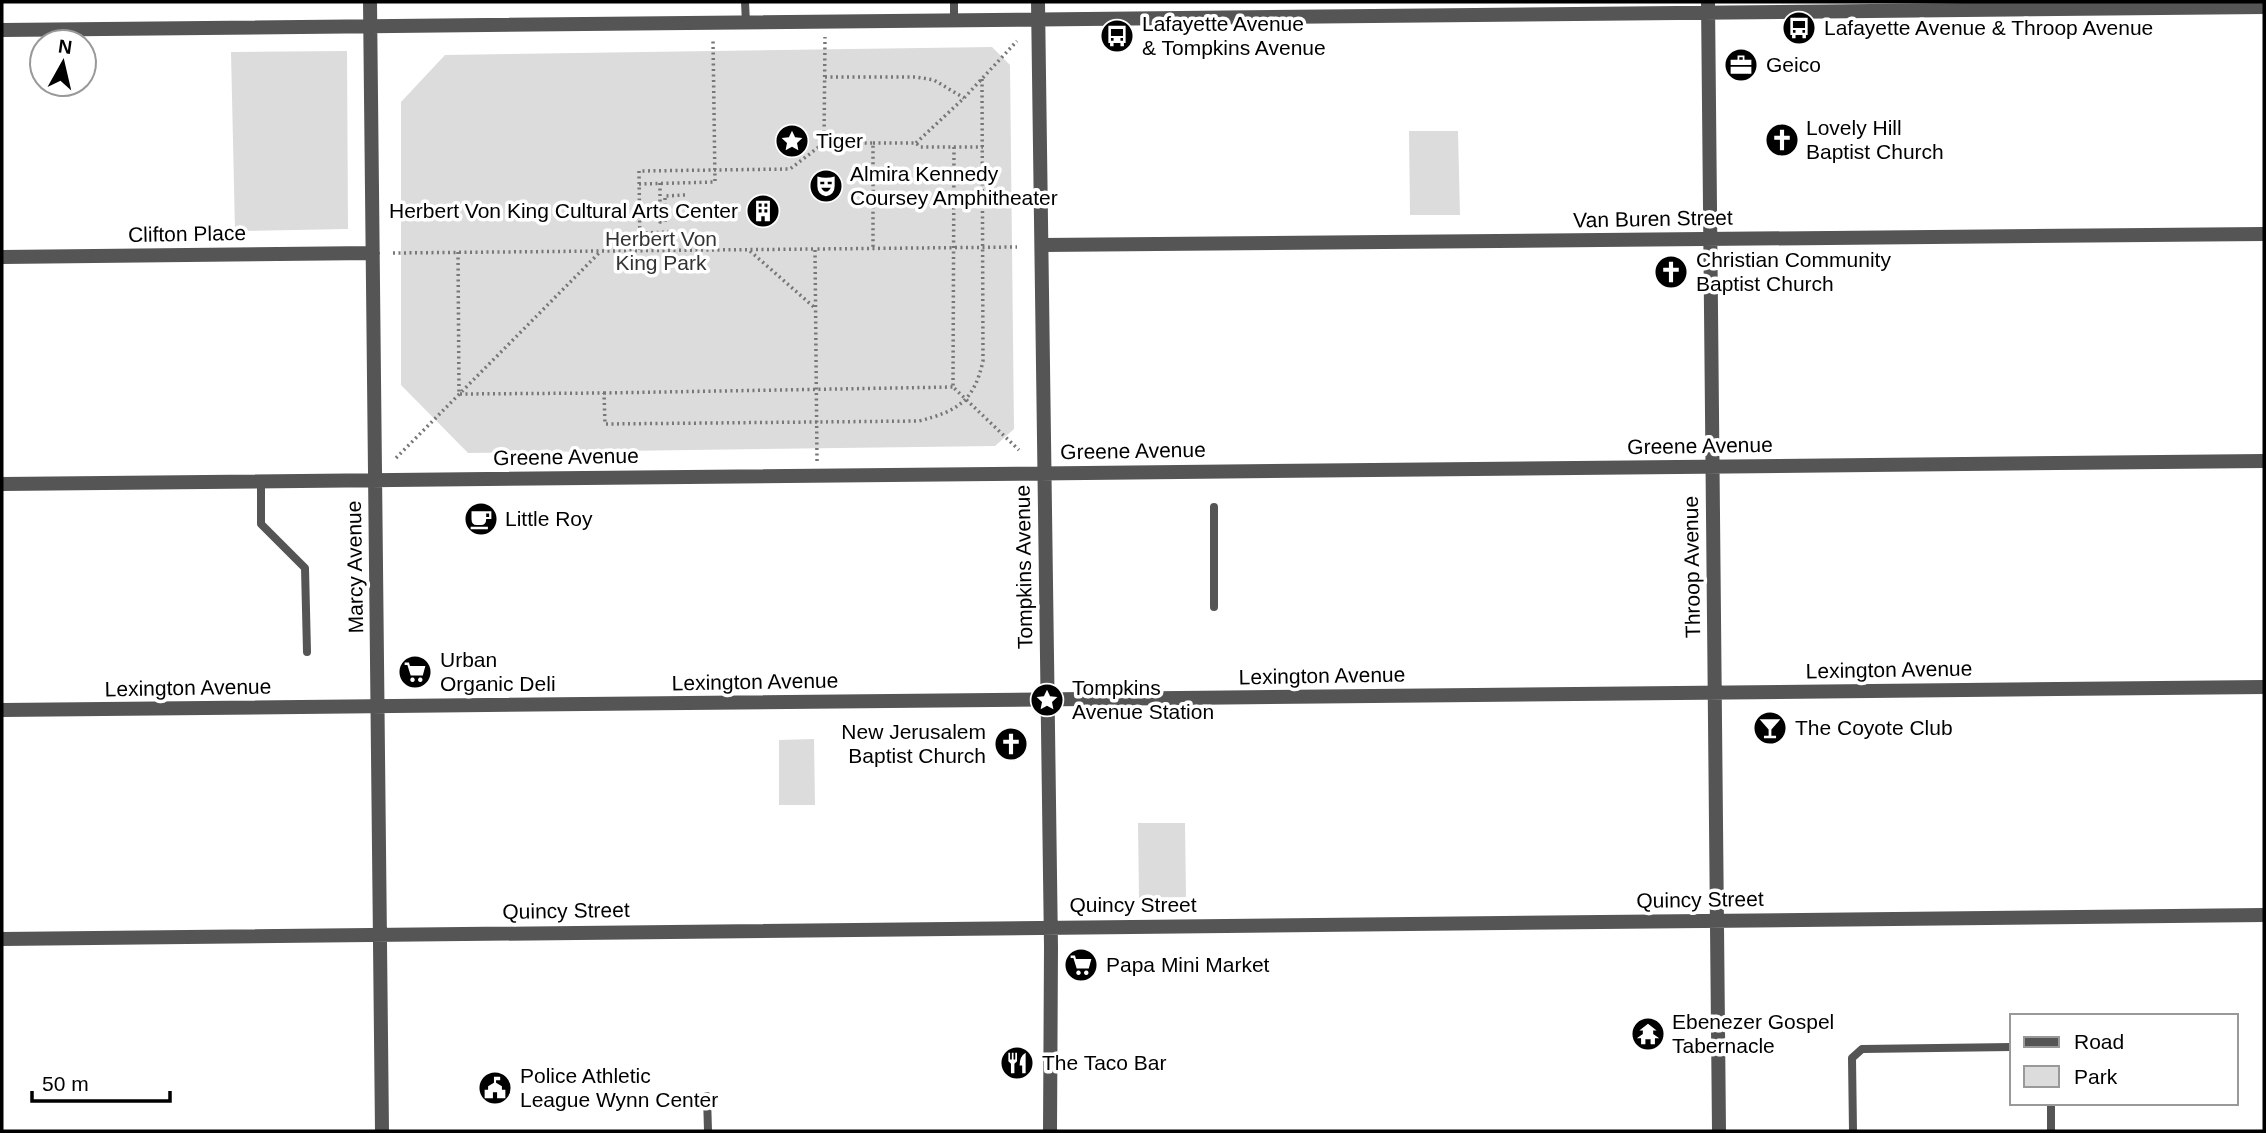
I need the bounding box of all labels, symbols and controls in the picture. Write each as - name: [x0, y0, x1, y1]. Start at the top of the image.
- bus stop icon: Lafayette Avenue & Throop Avenue: [1780, 9, 1818, 47]
- place label: Lafayette Avenue & Tompkins Avenue: [1142, 12, 1326, 59]
- place label: Lafayette Avenue & Throop Avenue: [1824, 16, 2153, 39]
- bus stop icon: Lafayette Avenue & Tompkins Avenue: [1098, 17, 1136, 55]
- north arrow: [28, 28, 98, 98]
- text: N: [57, 35, 74, 58]
- office icon: Geico: [1722, 46, 1760, 84]
- place label: Geico: [1766, 53, 1821, 76]
- place label: Lovely Hill Baptist Church: [1806, 116, 1944, 163]
- church icon: Lovely Hill Baptist Church: [1763, 121, 1801, 159]
- place icon: Tiger: [773, 122, 811, 160]
- place label: Tiger: [816, 129, 863, 152]
- place label: Almira Kennedy Coursey Amphitheater: [850, 162, 1058, 209]
- theatre icon: Almira Kennedy Coursey Amphitheater: [807, 167, 845, 205]
- building icon: Herbert Von King Cultural Arts Center: [744, 192, 782, 230]
- place label: Herbert Von King Cultural Arts Center: [389, 199, 738, 222]
- street label: Van Buren Street: [1573, 206, 1733, 231]
- street label: Clifton Place: [128, 221, 246, 246]
- park label: Herbert Von King Park: [605, 227, 717, 274]
- place label: Christian Community Baptist Church: [1696, 248, 1891, 295]
- church icon: Christian Community Baptist Church: [1652, 253, 1690, 291]
- street label: Greene Avenue: [1627, 433, 1773, 458]
- street label: Greene Avenue: [1060, 438, 1206, 463]
- street label: Greene Avenue: [493, 444, 639, 469]
- street label: Tompkins Avenue: [1011, 485, 1036, 649]
- street label: Throop Avenue: [1679, 496, 1704, 638]
- street label: Marcy Avenue: [342, 500, 367, 634]
- cafe icon: Little Roy: [462, 500, 500, 538]
- place label: Little Roy: [505, 507, 593, 530]
- place label: Urban Organic Deli: [440, 648, 556, 695]
- supermarket icon: Urban Organic Deli: [396, 653, 434, 691]
- street label: Lexington Avenue: [1805, 657, 1972, 682]
- street label: Lexington Avenue: [1238, 663, 1405, 688]
- street label: Lexington Avenue: [671, 669, 838, 694]
- street label: Lexington Avenue: [104, 675, 271, 700]
- place label: Tompkins Avenue Station: [1072, 676, 1214, 723]
- place icon: Tompkins Avenue Station: [1028, 681, 1066, 719]
- bar icon: The Coyote Club: [1751, 709, 1789, 747]
- place label: The Coyote Club: [1795, 716, 1953, 739]
- place label: New Jerusalem Baptist Church: [841, 720, 986, 767]
- church icon: New Jerusalem Baptist Church: [992, 725, 1030, 763]
- street label: Quincy Street: [1636, 887, 1764, 912]
- street label: Quincy Street: [1069, 893, 1197, 916]
- street label: Quincy Street: [502, 898, 630, 923]
- supermarket icon: Papa Mini Market: [1062, 946, 1100, 984]
- place label: Papa Mini Market: [1106, 953, 1270, 976]
- place label: Ebenezer Gospel Tabernacle: [1672, 1010, 1834, 1057]
- legend: [2010, 1014, 2238, 1105]
- temple icon: Ebenezer Gospel Tabernacle: [1629, 1015, 1667, 1053]
- text: Road: [2074, 1030, 2124, 1053]
- restaurant icon: The Taco Bar: [998, 1044, 1036, 1082]
- place label: The Taco Bar: [1042, 1051, 1167, 1074]
- scale bar: [32, 1060, 170, 1104]
- place label: Police Athletic League Wynn Center: [520, 1064, 718, 1111]
- text: Park: [2074, 1065, 2118, 1088]
- public building icon: Police Athletic League Wynn Center: [476, 1069, 514, 1107]
- text: 50 m: [42, 1072, 89, 1095]

